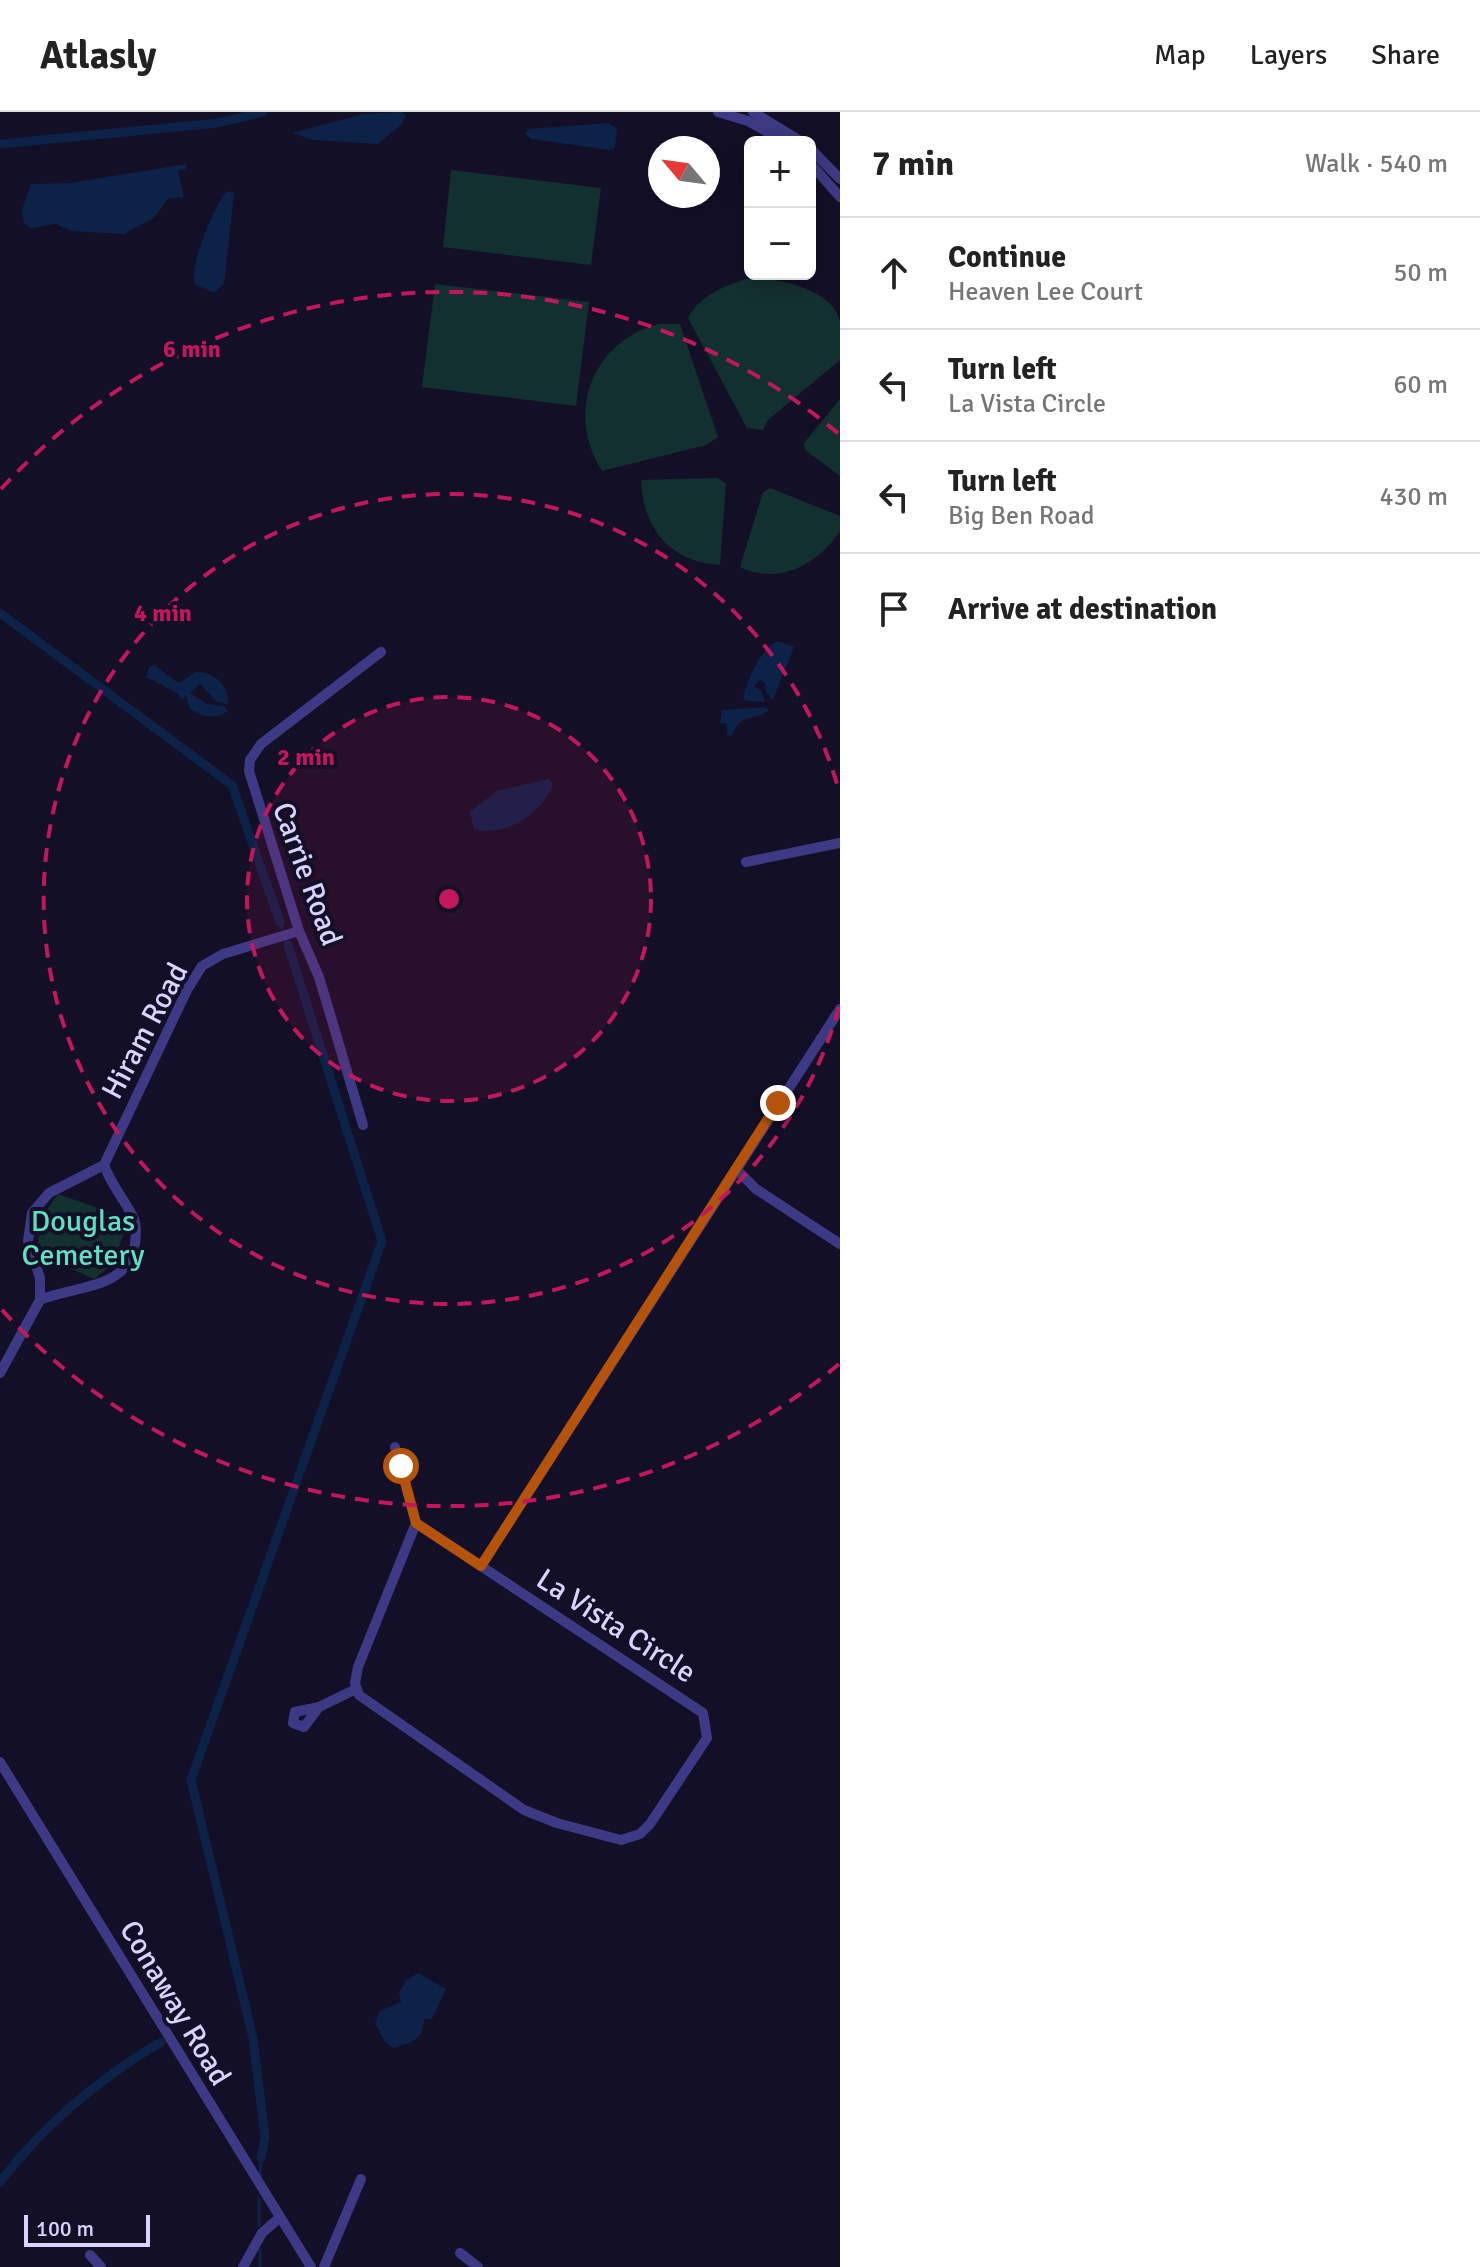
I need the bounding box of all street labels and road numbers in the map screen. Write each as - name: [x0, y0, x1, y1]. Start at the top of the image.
- street label: Carrie Road: [264, 797, 350, 951]
- street label: Hiram Road: [94, 956, 196, 1106]
- street label: La Vista Circle: [529, 1561, 703, 1691]
- street label: Conaway Road: [111, 1914, 239, 2092]

